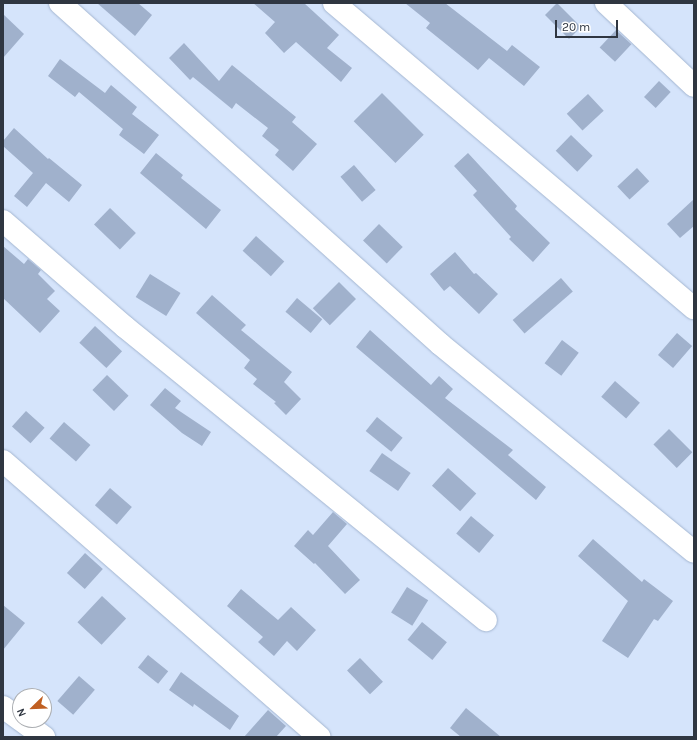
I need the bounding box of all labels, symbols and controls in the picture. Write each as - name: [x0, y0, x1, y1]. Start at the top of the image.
- scale bar: [557, 12, 620, 38]
- text: 20 m: [562, 20, 590, 34]
- north arrow: [12, 688, 52, 728]
- text: N: [14, 706, 29, 719]

